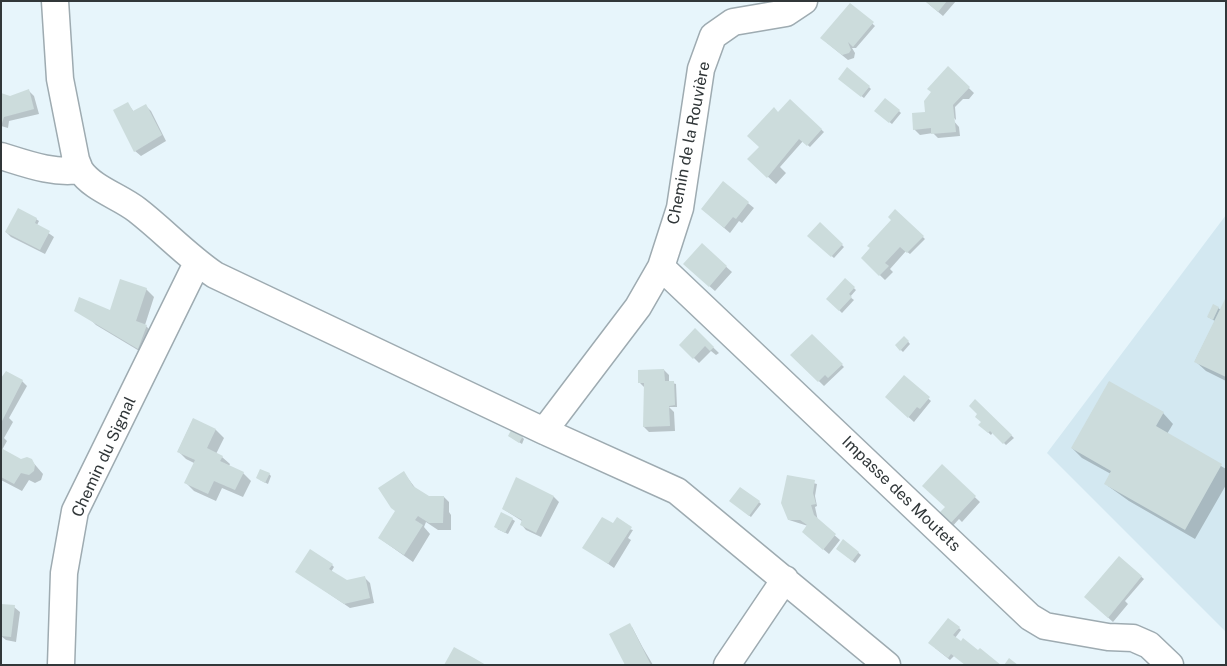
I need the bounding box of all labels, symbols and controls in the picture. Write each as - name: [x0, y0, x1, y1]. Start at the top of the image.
- street label: Chemin de la Rouvière: [664, 60, 714, 226]
- street label: Chemin du Signal: [68, 394, 140, 520]
- street label: Impasse des Moutets: [838, 432, 964, 556]

